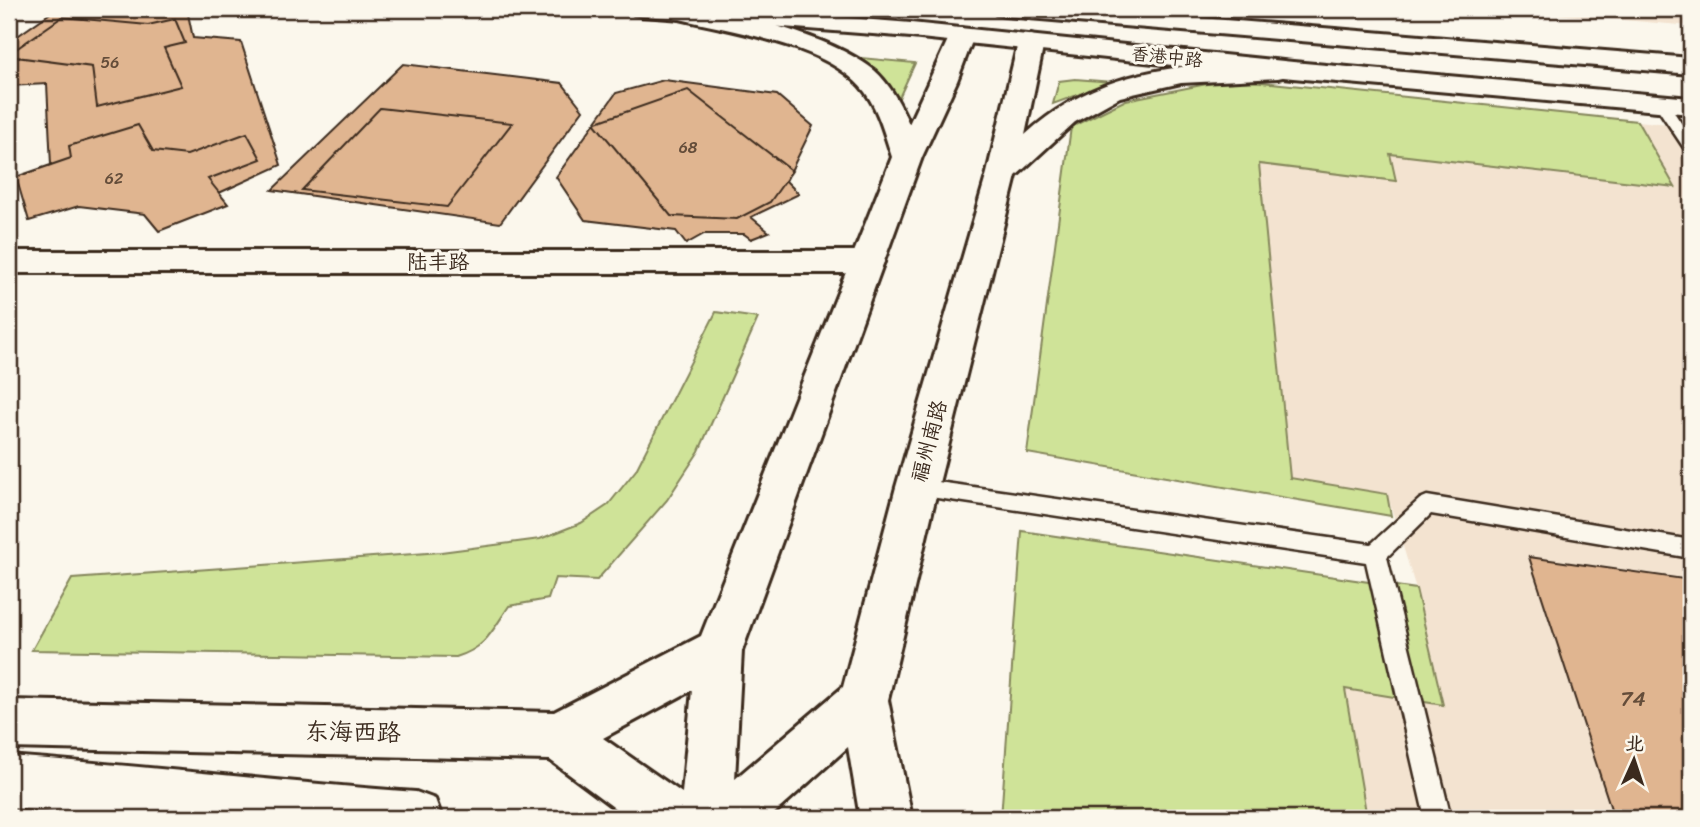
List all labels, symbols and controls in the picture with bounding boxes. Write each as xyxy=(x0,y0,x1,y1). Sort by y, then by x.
street label: 香港中路 xyxy=(1130,37,1204,77)
house number: 56 xyxy=(101,48,119,77)
house number: 68 xyxy=(679,133,698,162)
house number: 62 xyxy=(105,164,123,193)
street label: 陆丰路 xyxy=(407,243,470,281)
street label: 福州南路 xyxy=(900,396,958,486)
house number: 74 xyxy=(1620,680,1646,718)
street label: 东海西路 xyxy=(305,710,401,754)
north arrow xyxy=(1598,726,1668,796)
text: 北 xyxy=(1625,727,1645,760)

